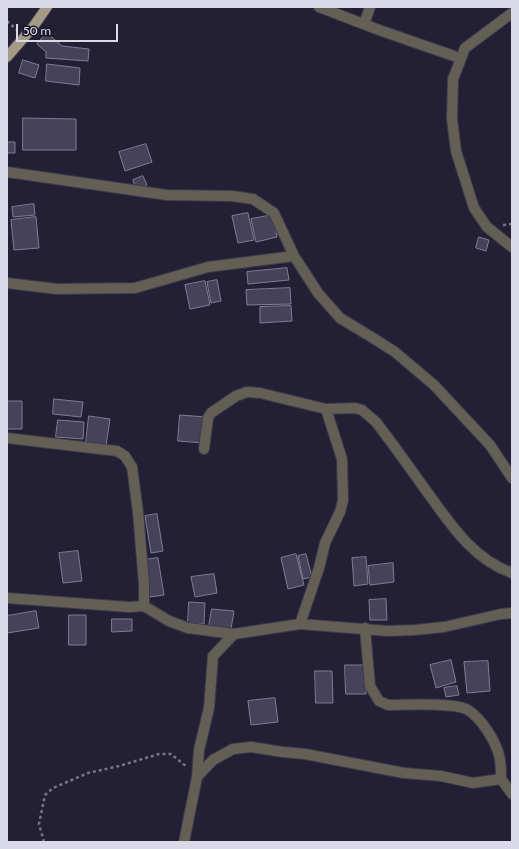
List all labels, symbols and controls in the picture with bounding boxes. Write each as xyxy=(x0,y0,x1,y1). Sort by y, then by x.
scale bar xyxy=(18,16,120,42)
text: 50 m xyxy=(23,23,51,38)

